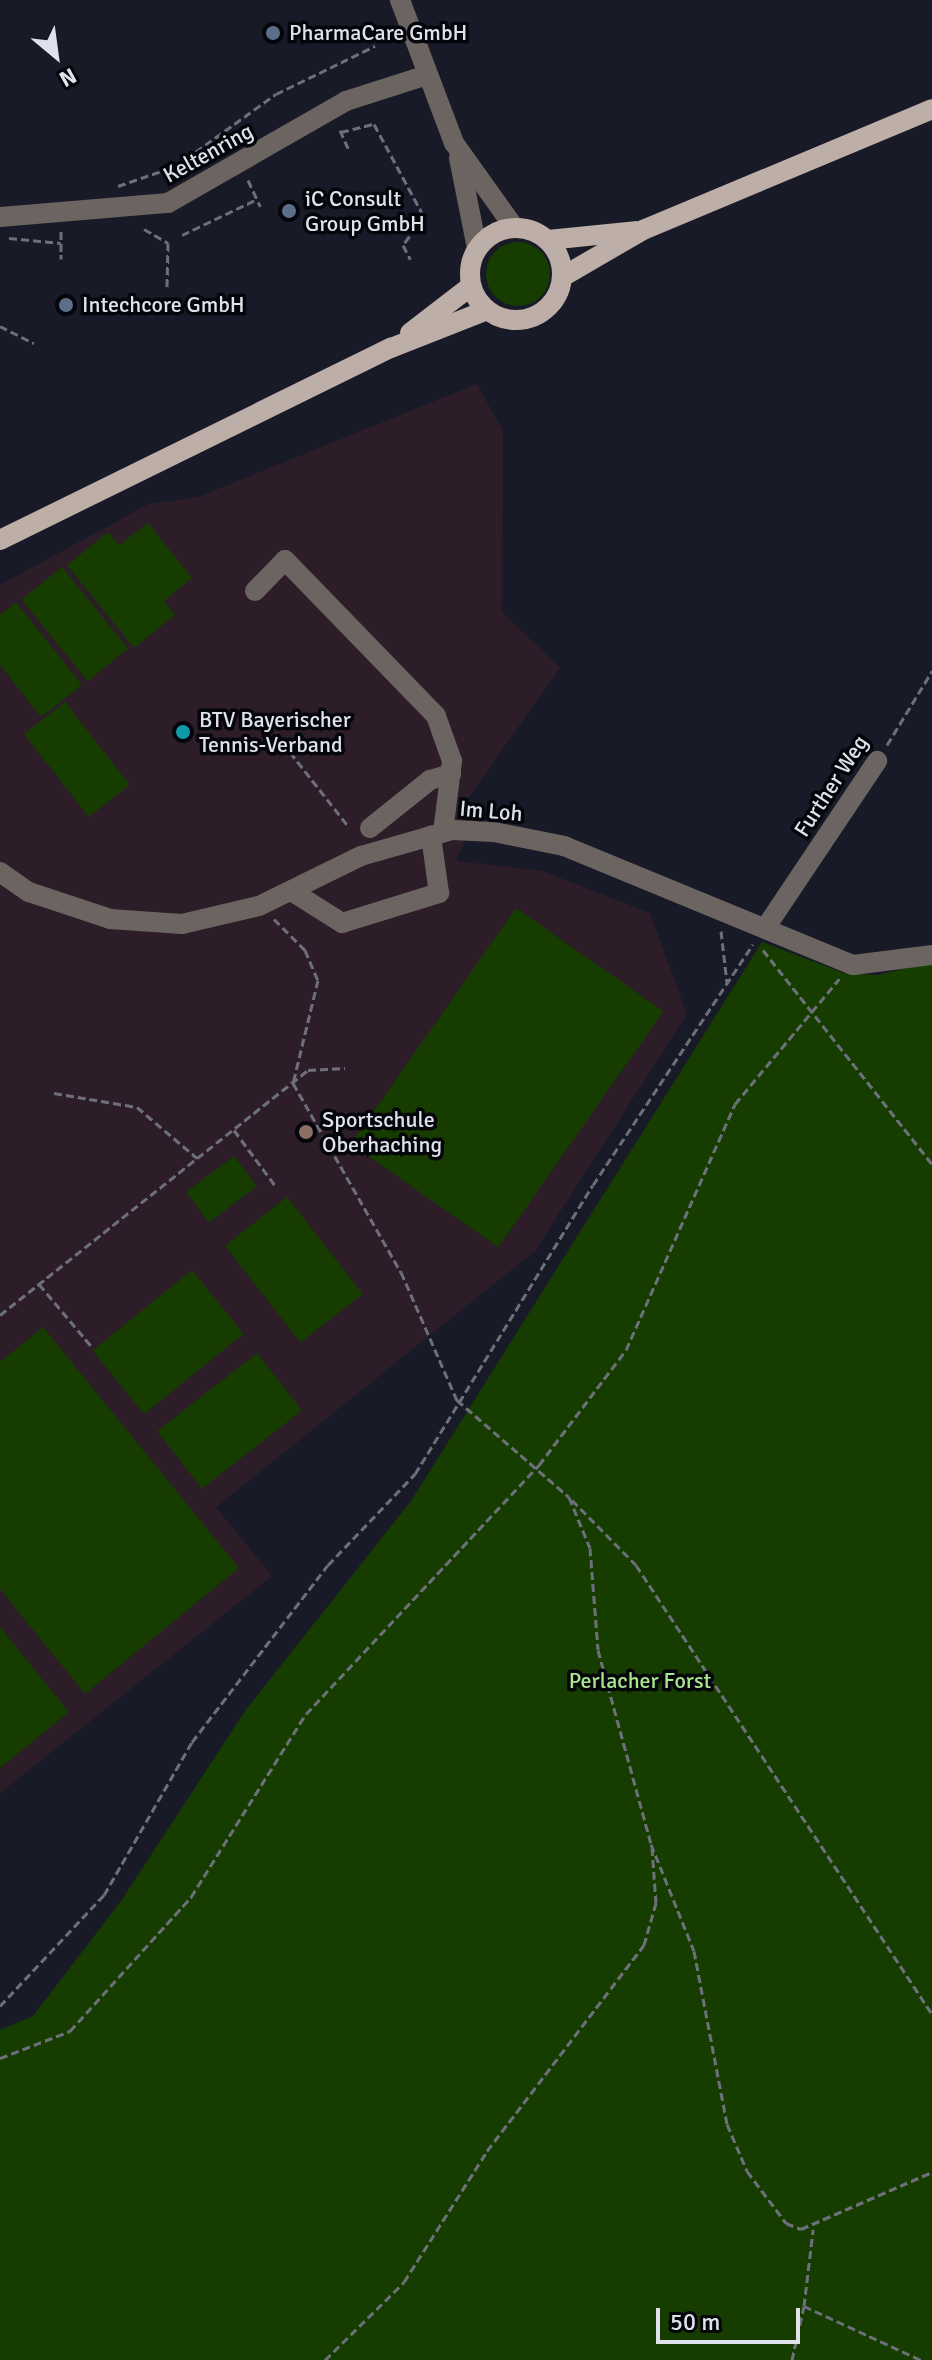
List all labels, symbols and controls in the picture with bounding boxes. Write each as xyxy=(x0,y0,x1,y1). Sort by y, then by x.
north arrow xyxy=(16,16,96,96)
place label: PharmaCare GmbH xyxy=(289,20,467,46)
marker: PharmaCare GmbH xyxy=(264,24,282,42)
text: N xyxy=(55,62,81,93)
street label: Keltenring xyxy=(159,118,257,188)
place label: iC Consult Group GmbH xyxy=(305,185,425,236)
marker: iC Consult Group GmbH xyxy=(280,202,298,220)
place label: Intechcore GmbH xyxy=(82,292,245,318)
marker: Intechcore GmbH xyxy=(57,296,75,314)
place label: BTV Bayerischer Tennis-Verband xyxy=(199,706,351,758)
marker: BTV Bayerischer Tennis-Verband xyxy=(174,723,192,741)
street label: Further Weg xyxy=(788,730,874,842)
street label: Im Loh xyxy=(458,795,524,827)
place label: Sportschule Oberhaching xyxy=(322,1106,442,1158)
marker: Sportschule Oberhaching xyxy=(297,1123,315,1141)
park label: Perlacher Forst xyxy=(569,1668,711,1694)
scale bar xyxy=(660,2292,804,2342)
text: 50 m xyxy=(670,2307,720,2337)

